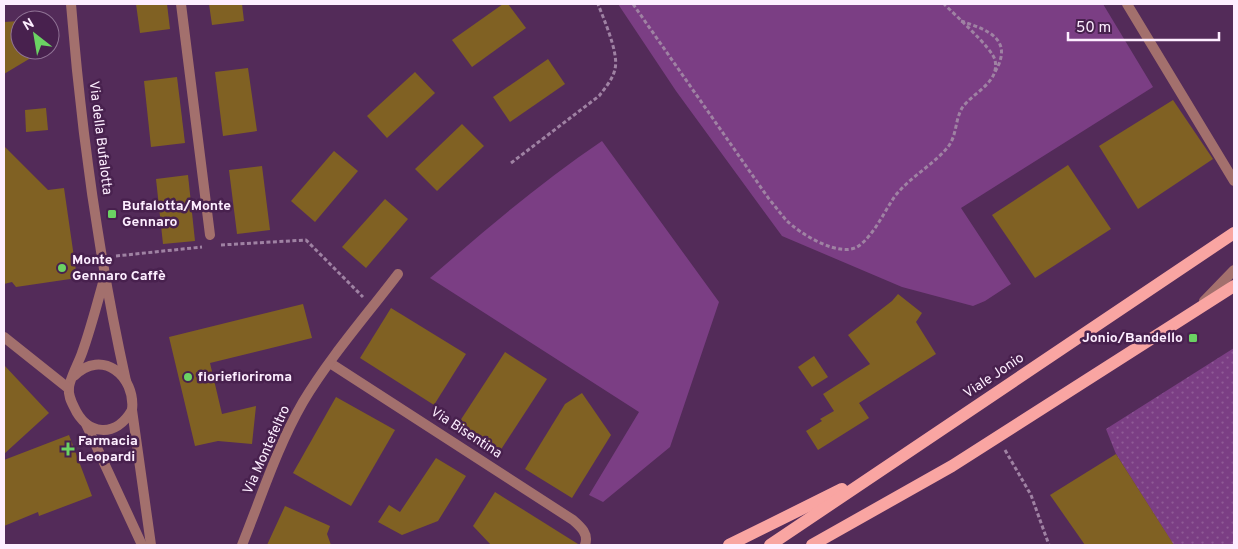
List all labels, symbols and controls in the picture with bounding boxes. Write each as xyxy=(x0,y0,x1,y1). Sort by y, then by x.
north arrow xyxy=(10,10,60,60)
scale bar xyxy=(1068,10,1219,42)
text: N xyxy=(20,15,38,35)
text: 50 m xyxy=(1076,19,1111,38)
street label: Via della Bufalotta xyxy=(85,80,115,196)
place label: Bufalotta/Monte Gennaro xyxy=(122,198,231,231)
marker: Bufalotta/Monte Gennaro xyxy=(106,208,118,220)
place label: Monte Gennaro Caffè xyxy=(72,252,166,285)
marker: Monte Gennaro Caffè xyxy=(56,262,68,274)
place label: Jonio/Bandello xyxy=(1082,330,1183,347)
marker: Jonio/Bandello xyxy=(1187,332,1199,344)
street label: Viale Jonio xyxy=(961,350,1028,402)
place label: fioriefioriroma xyxy=(198,369,292,386)
marker: fioriefioriroma xyxy=(182,371,194,383)
street label: Via Montefeltro xyxy=(240,403,294,497)
street label: Via Bisentina xyxy=(427,404,505,462)
place label: Farmacia Leopardi xyxy=(78,433,138,466)
marker: Farmacia Leopardi xyxy=(62,443,74,455)

